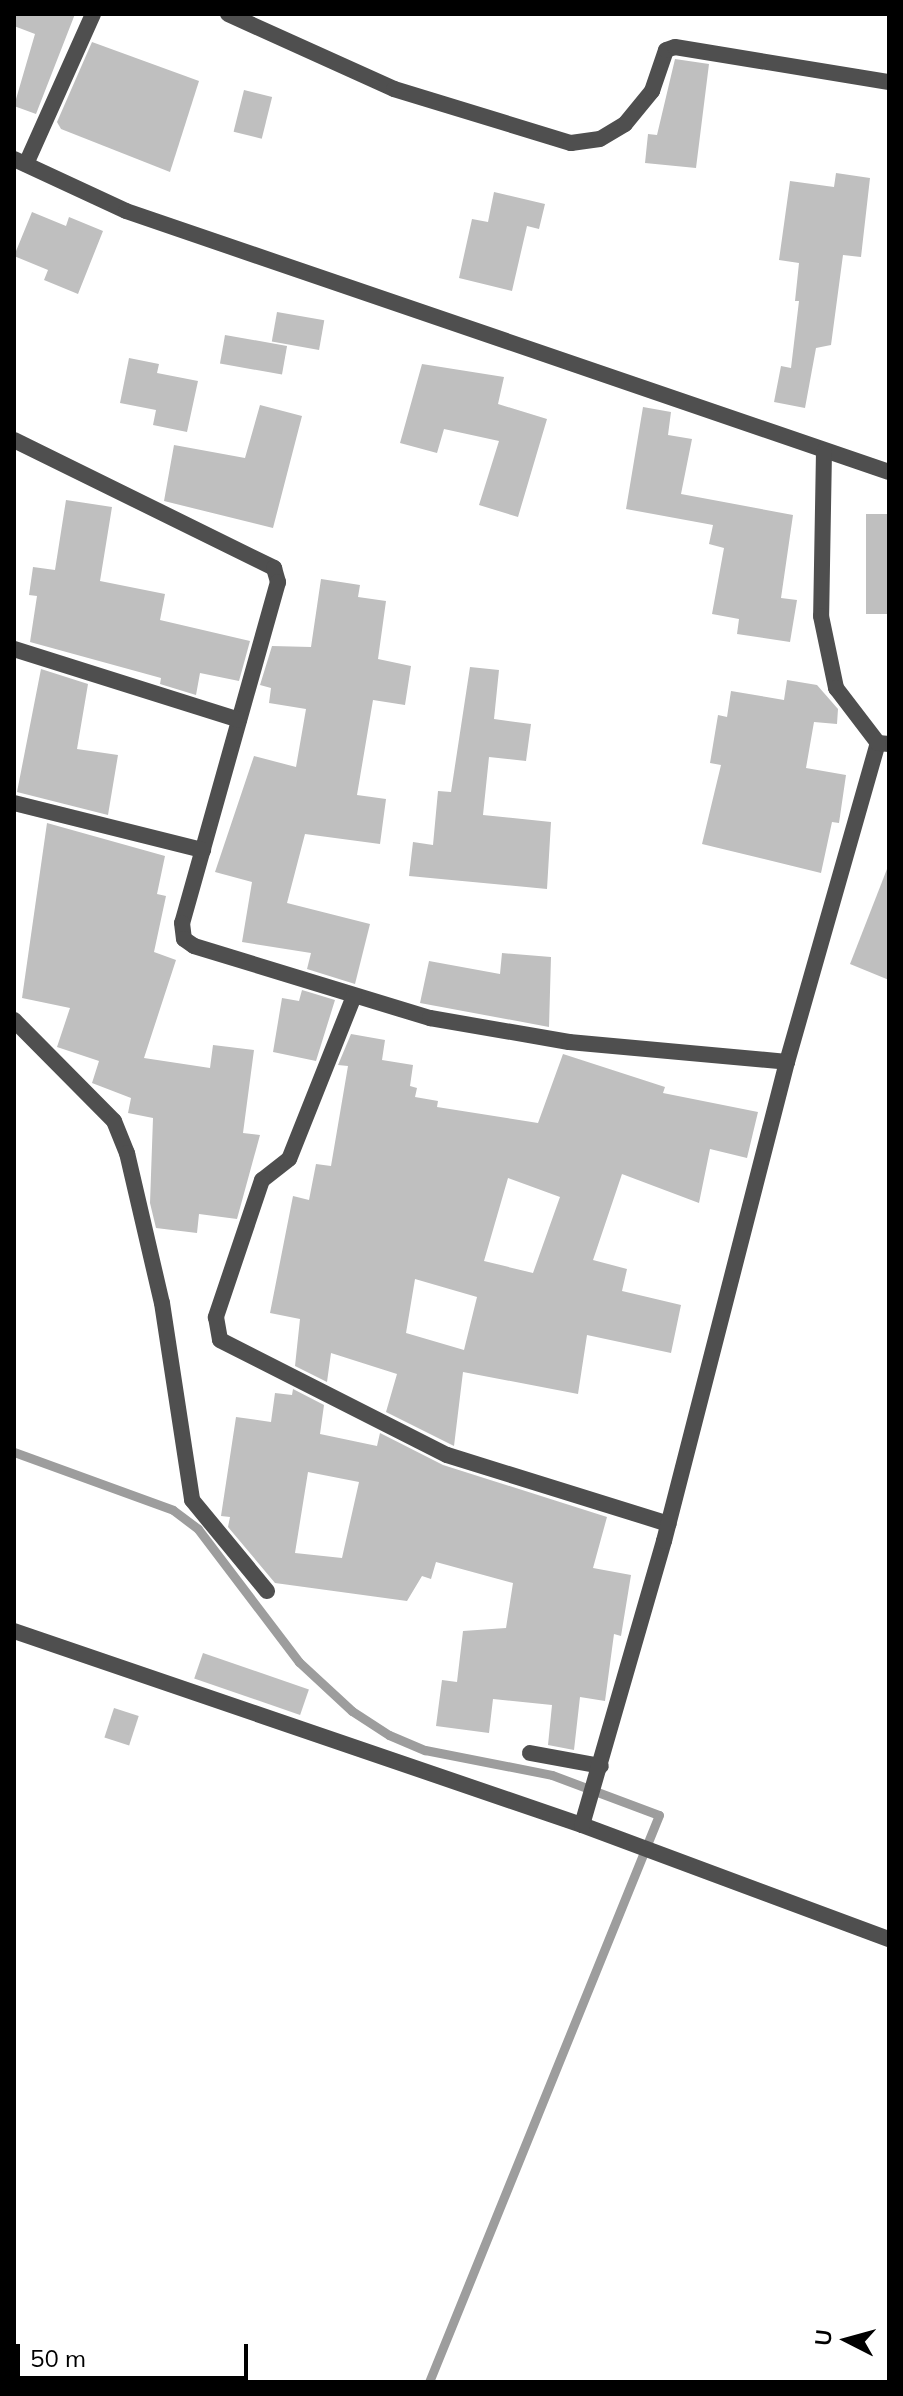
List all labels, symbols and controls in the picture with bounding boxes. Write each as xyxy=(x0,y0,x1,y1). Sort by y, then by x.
north arrow xyxy=(807,2300,887,2380)
scale bar xyxy=(20,2328,252,2378)
text: U xyxy=(808,2328,838,2347)
text: 50 m xyxy=(30,2343,86,2373)

